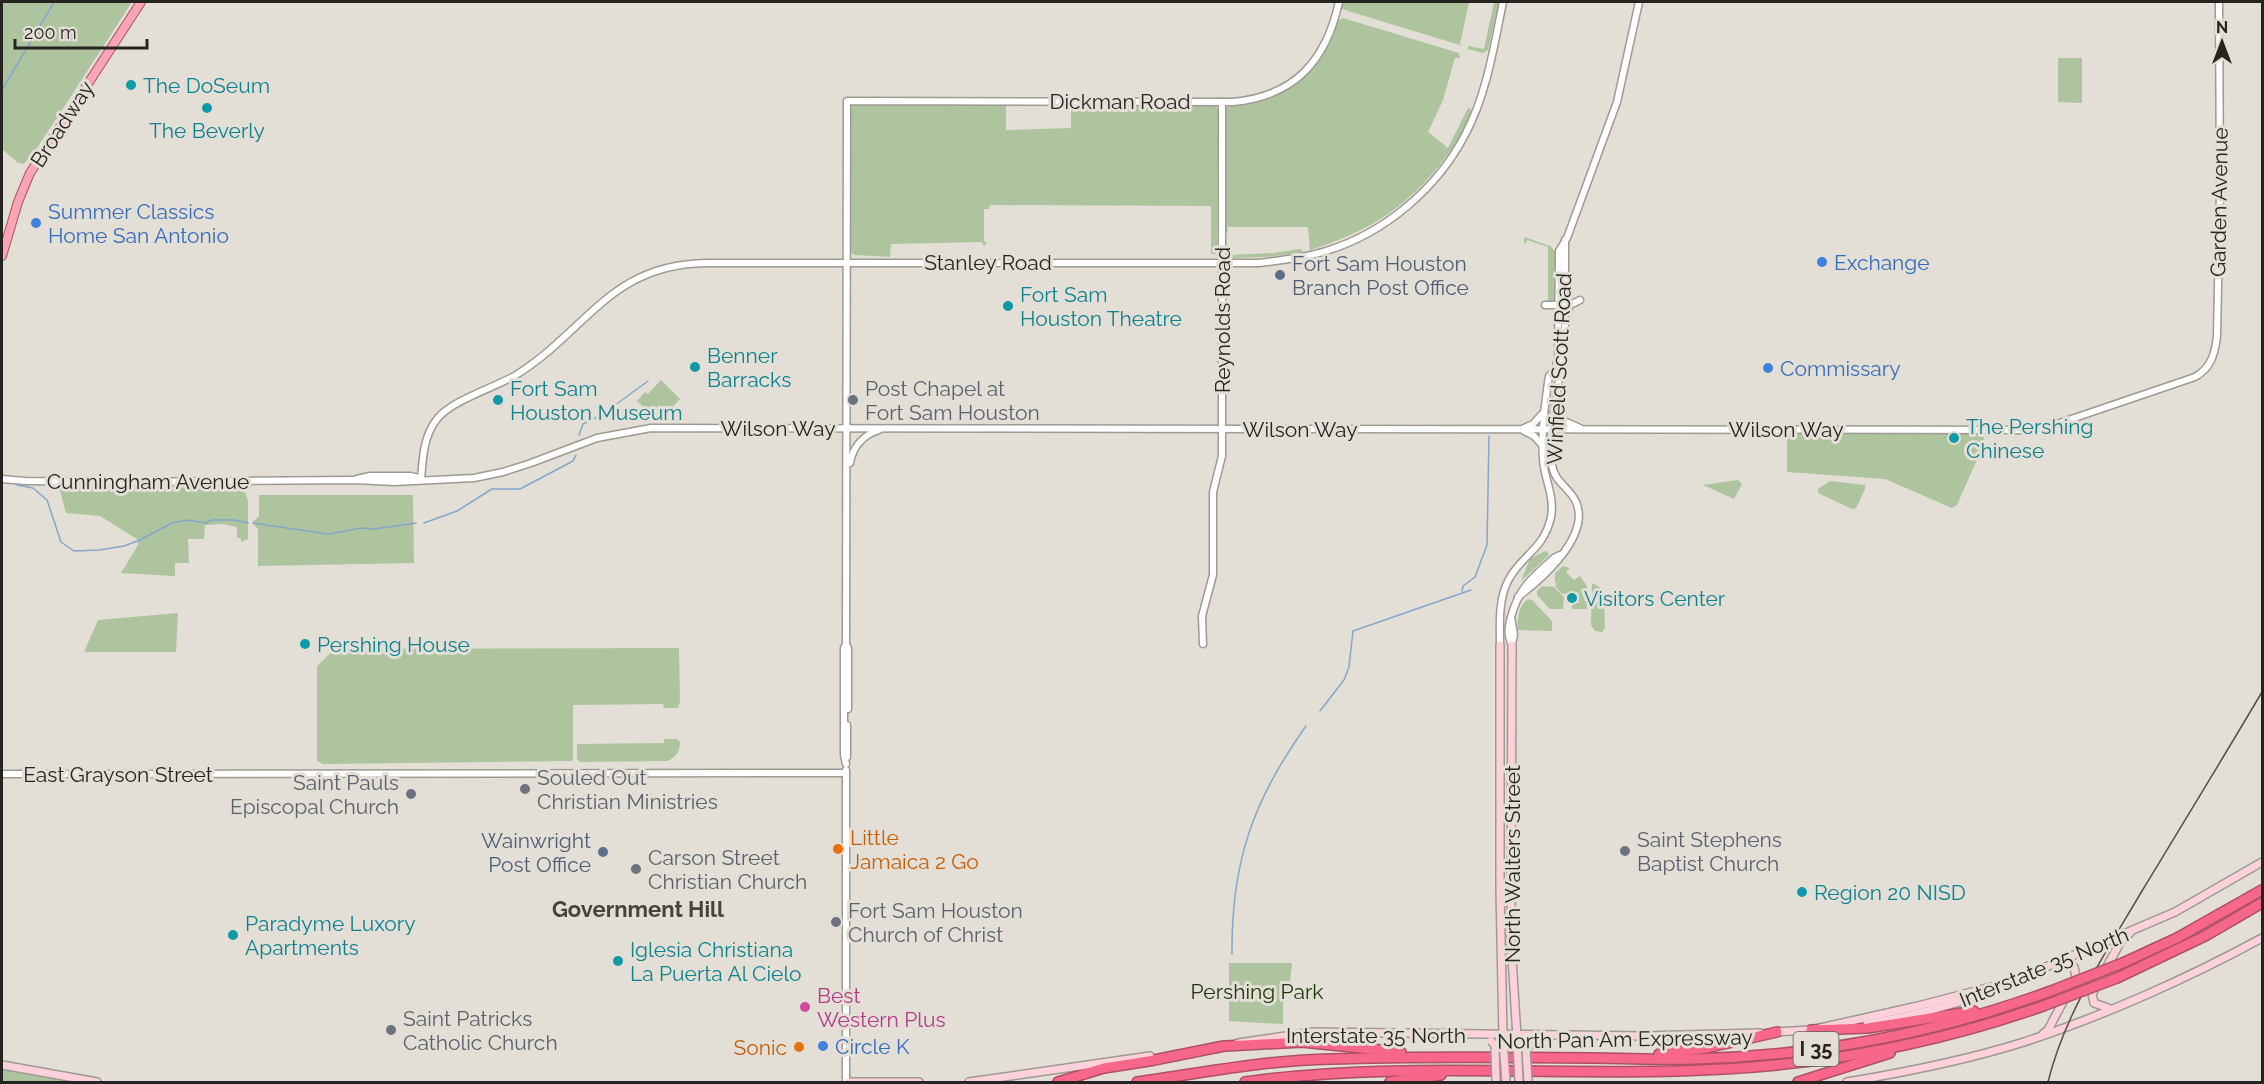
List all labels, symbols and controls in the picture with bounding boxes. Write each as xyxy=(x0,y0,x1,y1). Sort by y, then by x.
scale bar xyxy=(15,12,147,50)
north arrow xyxy=(2192,12,2252,72)
text: N xyxy=(2216,18,2228,37)
text: 200 m xyxy=(24,22,77,43)
place label: The DoSeum xyxy=(143,73,270,98)
street label: Broadway xyxy=(25,76,99,172)
marker: The DoSeum xyxy=(124,78,138,92)
street label: Dickman Road xyxy=(1050,89,1190,114)
marker: The Beverly xyxy=(200,101,214,115)
place label: The Beverly xyxy=(149,118,265,143)
street label: Garden Avenue xyxy=(2205,127,2233,277)
place label: Summer Classics Home San Antonio xyxy=(48,199,229,248)
marker: Summer Classics Home San Antonio xyxy=(29,216,43,230)
street label: Reynolds Road xyxy=(1210,247,1235,393)
street label: Stanley Road xyxy=(924,250,1052,275)
place label: Exchange xyxy=(1834,250,1930,275)
place label: Fort Sam Houston Branch Post Office xyxy=(1292,251,1469,300)
marker: Exchange xyxy=(1815,255,1829,269)
marker: Fort Sam Houston Branch Post Office xyxy=(1273,268,1287,282)
street label: Winfield Scott Road xyxy=(1541,272,1577,466)
place label: Fort Sam Houston Theatre xyxy=(1020,282,1182,331)
marker: Fort Sam Houston Theatre xyxy=(1001,299,1015,313)
place label: Benner Barracks xyxy=(707,343,791,392)
place label: Commissary xyxy=(1780,356,1901,381)
marker: Benner Barracks xyxy=(688,360,702,374)
marker: Commissary xyxy=(1761,361,1775,375)
place label: Fort Sam Houston Museum xyxy=(510,376,683,425)
place label: Post Chapel at Fort Sam Houston xyxy=(865,376,1040,425)
marker: Fort Sam Houston Museum xyxy=(491,393,505,407)
marker: Post Chapel at Fort Sam Houston xyxy=(846,393,860,407)
place label: The Pershing Chinese xyxy=(1966,414,2093,463)
street label: Wilson Way xyxy=(720,416,836,441)
street label: Wilson Way xyxy=(1242,417,1358,442)
street label: Wilson Way xyxy=(1728,417,1844,442)
marker: The Pershing Chinese xyxy=(1947,431,1961,445)
street label: Cunningham Avenue xyxy=(47,469,249,494)
place label: Visitors Center xyxy=(1584,586,1726,611)
marker: Visitors Center xyxy=(1565,591,1579,605)
place label: Pershing House xyxy=(317,632,470,657)
marker: Pershing House xyxy=(298,637,312,651)
street label: East Grayson Street xyxy=(23,762,213,787)
place label: Souled Out Christian Ministries xyxy=(537,765,718,814)
street label: North Walters Street xyxy=(1500,765,1525,963)
place label: Saint Pauls Episcopal Church xyxy=(230,770,399,819)
marker: Souled Out Christian Ministries xyxy=(518,782,532,796)
marker: Saint Pauls Episcopal Church xyxy=(404,787,418,801)
place label: Little Jamaica 2 Go xyxy=(850,825,979,874)
place label: Saint Stephens Baptist Church xyxy=(1637,827,1782,876)
place label: Wainwright Post Office xyxy=(481,828,591,877)
marker: Little Jamaica 2 Go xyxy=(831,842,845,856)
marker: Saint Stephens Baptist Church xyxy=(1618,844,1632,858)
marker: Wainwright Post Office xyxy=(596,845,610,859)
place label: Carson Street Christian Church xyxy=(648,845,807,894)
marker: Carson Street Christian Church xyxy=(629,862,643,876)
place label: Region 20 NISD xyxy=(1814,880,1966,905)
marker: Region 20 NISD xyxy=(1795,885,1809,899)
district label: Government Hill xyxy=(552,896,725,922)
place label: Fort Sam Houston Church of Christ xyxy=(848,898,1023,947)
place label: Paradyme Luxory Apartments xyxy=(245,911,416,960)
marker: Fort Sam Houston Church of Christ xyxy=(829,915,843,929)
street label: Interstate 35 North xyxy=(1956,922,2132,1012)
marker: Paradyme Luxory Apartments xyxy=(226,928,240,942)
place label: Iglesia Christiana La Puerta Al Cielo xyxy=(630,937,802,986)
marker: Iglesia Christiana La Puerta Al Cielo xyxy=(611,954,625,968)
park label: Pershing Park xyxy=(1191,979,1323,1004)
place label: Best Western Plus xyxy=(817,983,946,1032)
marker: Best Western Plus xyxy=(798,1000,812,1014)
place label: Saint Patricks Catholic Church xyxy=(403,1006,558,1055)
marker: Saint Patricks Catholic Church xyxy=(384,1023,398,1037)
street label: Interstate 35 North xyxy=(1286,1023,1466,1048)
street label: North Pan Am Expressway xyxy=(1497,1024,1753,1054)
road number: I 35 xyxy=(1794,1032,1838,1066)
place label: Circle K xyxy=(835,1034,910,1059)
place label: Sonic xyxy=(733,1035,787,1060)
marker: Circle K xyxy=(816,1039,830,1053)
marker: Sonic xyxy=(792,1040,806,1054)

